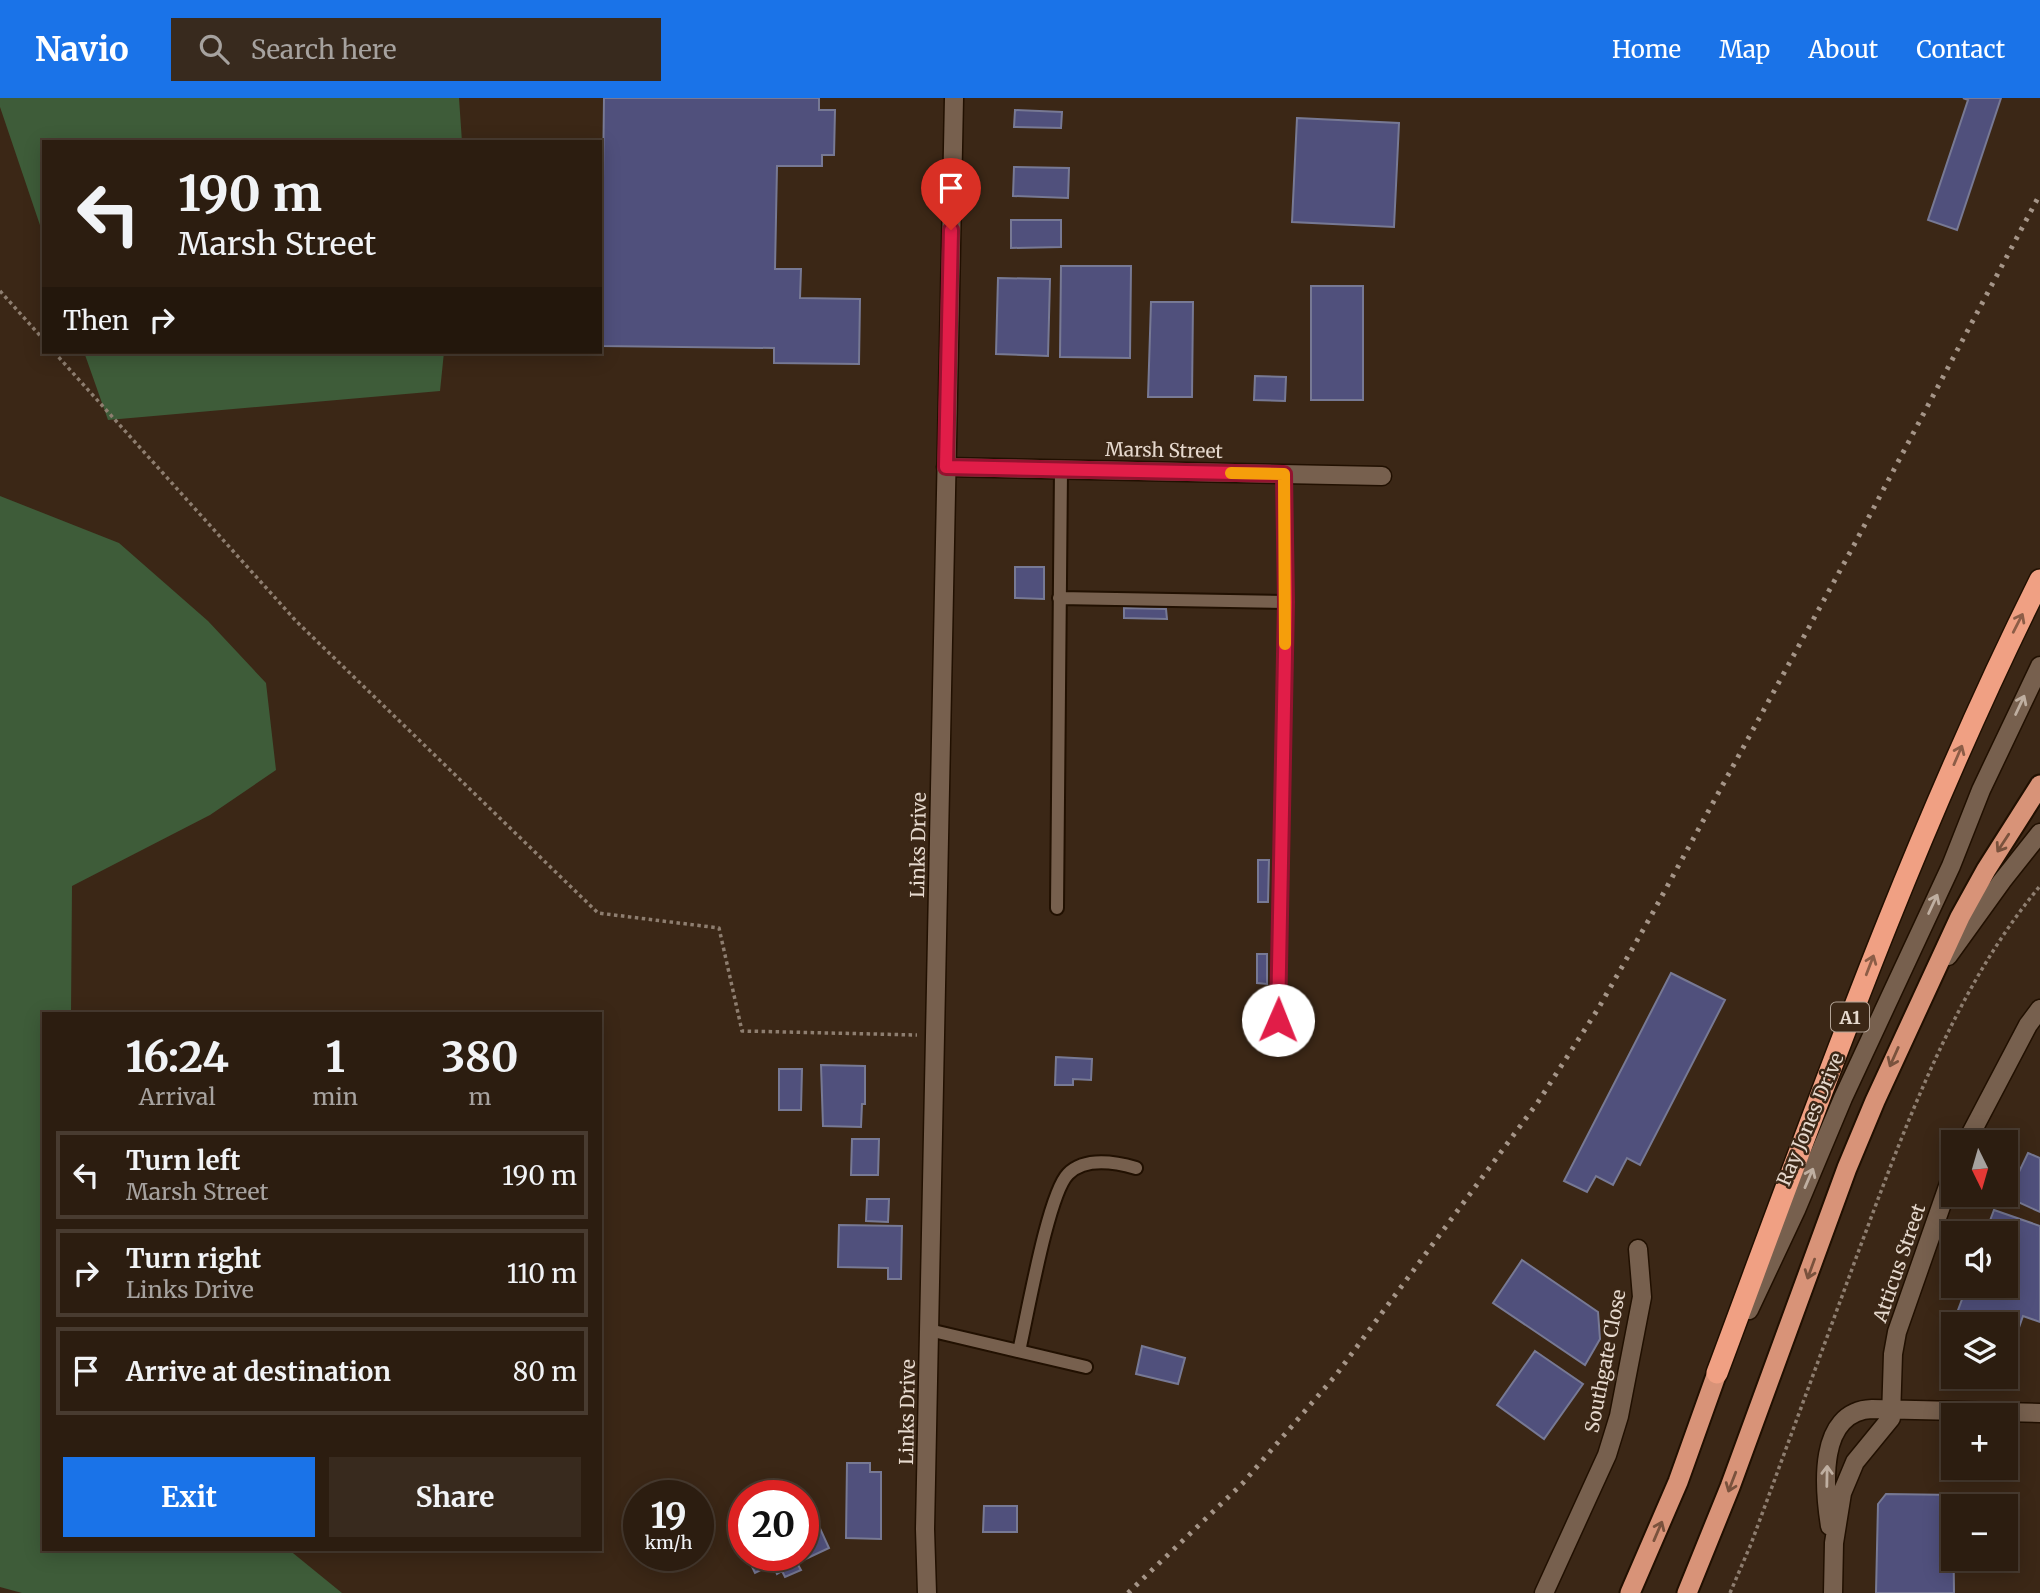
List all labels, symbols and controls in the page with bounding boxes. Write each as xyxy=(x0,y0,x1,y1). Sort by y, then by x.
search box xyxy=(171,18,661,81)
text: Navio xyxy=(35,29,129,70)
icon: search xyxy=(195,30,233,68)
text: Search here xyxy=(251,33,396,66)
text: Home xyxy=(1612,34,1681,65)
text: Map xyxy=(1719,34,1770,65)
text: About xyxy=(1808,34,1878,65)
text: Contact xyxy=(1916,34,2005,65)
pin xyxy=(921,158,981,230)
text: 190 m xyxy=(178,163,322,224)
icon: left xyxy=(63,168,154,259)
icon: arrive xyxy=(932,169,970,207)
text: Marsh Street xyxy=(178,224,376,264)
icon: right xyxy=(143,301,181,339)
text: Then xyxy=(63,304,129,337)
street label: Marsh Street xyxy=(1105,437,1224,463)
one-way arrow xyxy=(2012,613,2026,634)
one-way arrow xyxy=(2014,695,2027,717)
one-way arrow xyxy=(1952,745,1965,766)
street label: Links Drive xyxy=(905,792,931,898)
one-way arrow xyxy=(1996,833,2011,852)
one-way arrow xyxy=(1927,894,1940,915)
one-way arrow xyxy=(1865,954,1877,976)
position arrow xyxy=(1241,983,1315,1057)
road number: A1 xyxy=(1831,1002,1869,1032)
text: 16:24 xyxy=(125,1031,229,1083)
text: 1 xyxy=(325,1031,345,1083)
text: 380 xyxy=(441,1031,519,1083)
one-way arrow xyxy=(1887,1046,1900,1067)
street label: Ray Jones Drive xyxy=(1771,1049,1849,1189)
text: Arrival xyxy=(139,1082,216,1111)
text: min xyxy=(312,1082,358,1111)
text: m xyxy=(469,1082,491,1111)
north arrow xyxy=(1941,1130,2018,1208)
map controls xyxy=(1941,1130,2018,1571)
text: Turn left xyxy=(126,1144,240,1177)
icon: left xyxy=(67,1156,105,1194)
text: 190 m xyxy=(502,1159,577,1192)
one-way arrow xyxy=(1804,1168,1817,1190)
text: Marsh Street xyxy=(126,1177,269,1206)
street label: Atticus Street xyxy=(1867,1200,1931,1326)
button: sound xyxy=(1941,1221,2018,1298)
text: Turn right xyxy=(126,1242,261,1275)
icon: right xyxy=(67,1254,105,1292)
text: 110 m xyxy=(507,1257,577,1290)
one-way arrow xyxy=(1804,1257,1816,1279)
text: Links Drive xyxy=(126,1275,254,1304)
street label: Southgate Close xyxy=(1579,1287,1631,1435)
button: layers xyxy=(1941,1312,2018,1389)
icon: arrive xyxy=(67,1352,105,1390)
text: Arrive at destination xyxy=(126,1355,391,1388)
text: 80 m xyxy=(513,1355,577,1388)
street label: Links Drive xyxy=(894,1359,920,1465)
button: + xyxy=(1941,1403,2018,1480)
button: Exit xyxy=(63,1457,315,1537)
button: Share xyxy=(329,1457,581,1537)
one-way arrow xyxy=(1820,1465,1834,1488)
one-way arrow xyxy=(1725,1471,1737,1493)
speed limit sign: 20 xyxy=(728,1480,819,1571)
text: 19 xyxy=(650,1494,687,1538)
button: − xyxy=(1941,1494,2018,1571)
one-way arrow xyxy=(1652,1520,1665,1542)
text: km/h xyxy=(645,1531,692,1554)

